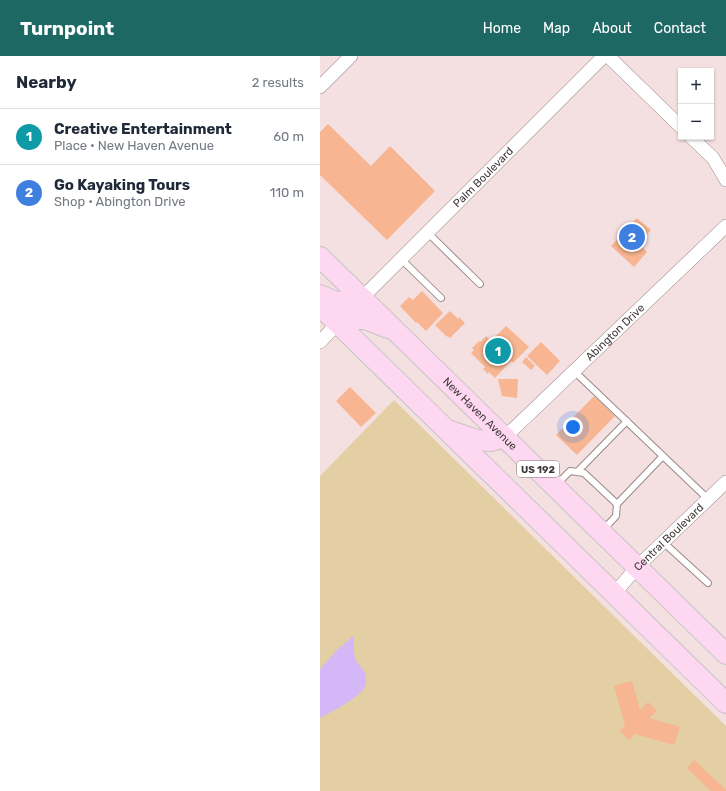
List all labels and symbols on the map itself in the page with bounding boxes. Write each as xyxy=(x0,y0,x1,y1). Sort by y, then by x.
street label: Palm Boulevard xyxy=(450,145,516,210)
pin: 2 xyxy=(619,222,645,252)
street label: Abington Drive xyxy=(583,301,647,363)
pin: 1 xyxy=(485,336,511,366)
street label: New Haven Avenue xyxy=(440,375,520,453)
your location xyxy=(563,417,583,437)
road number: US 192 xyxy=(517,461,559,477)
street label: Central Boulevard xyxy=(631,501,706,574)

